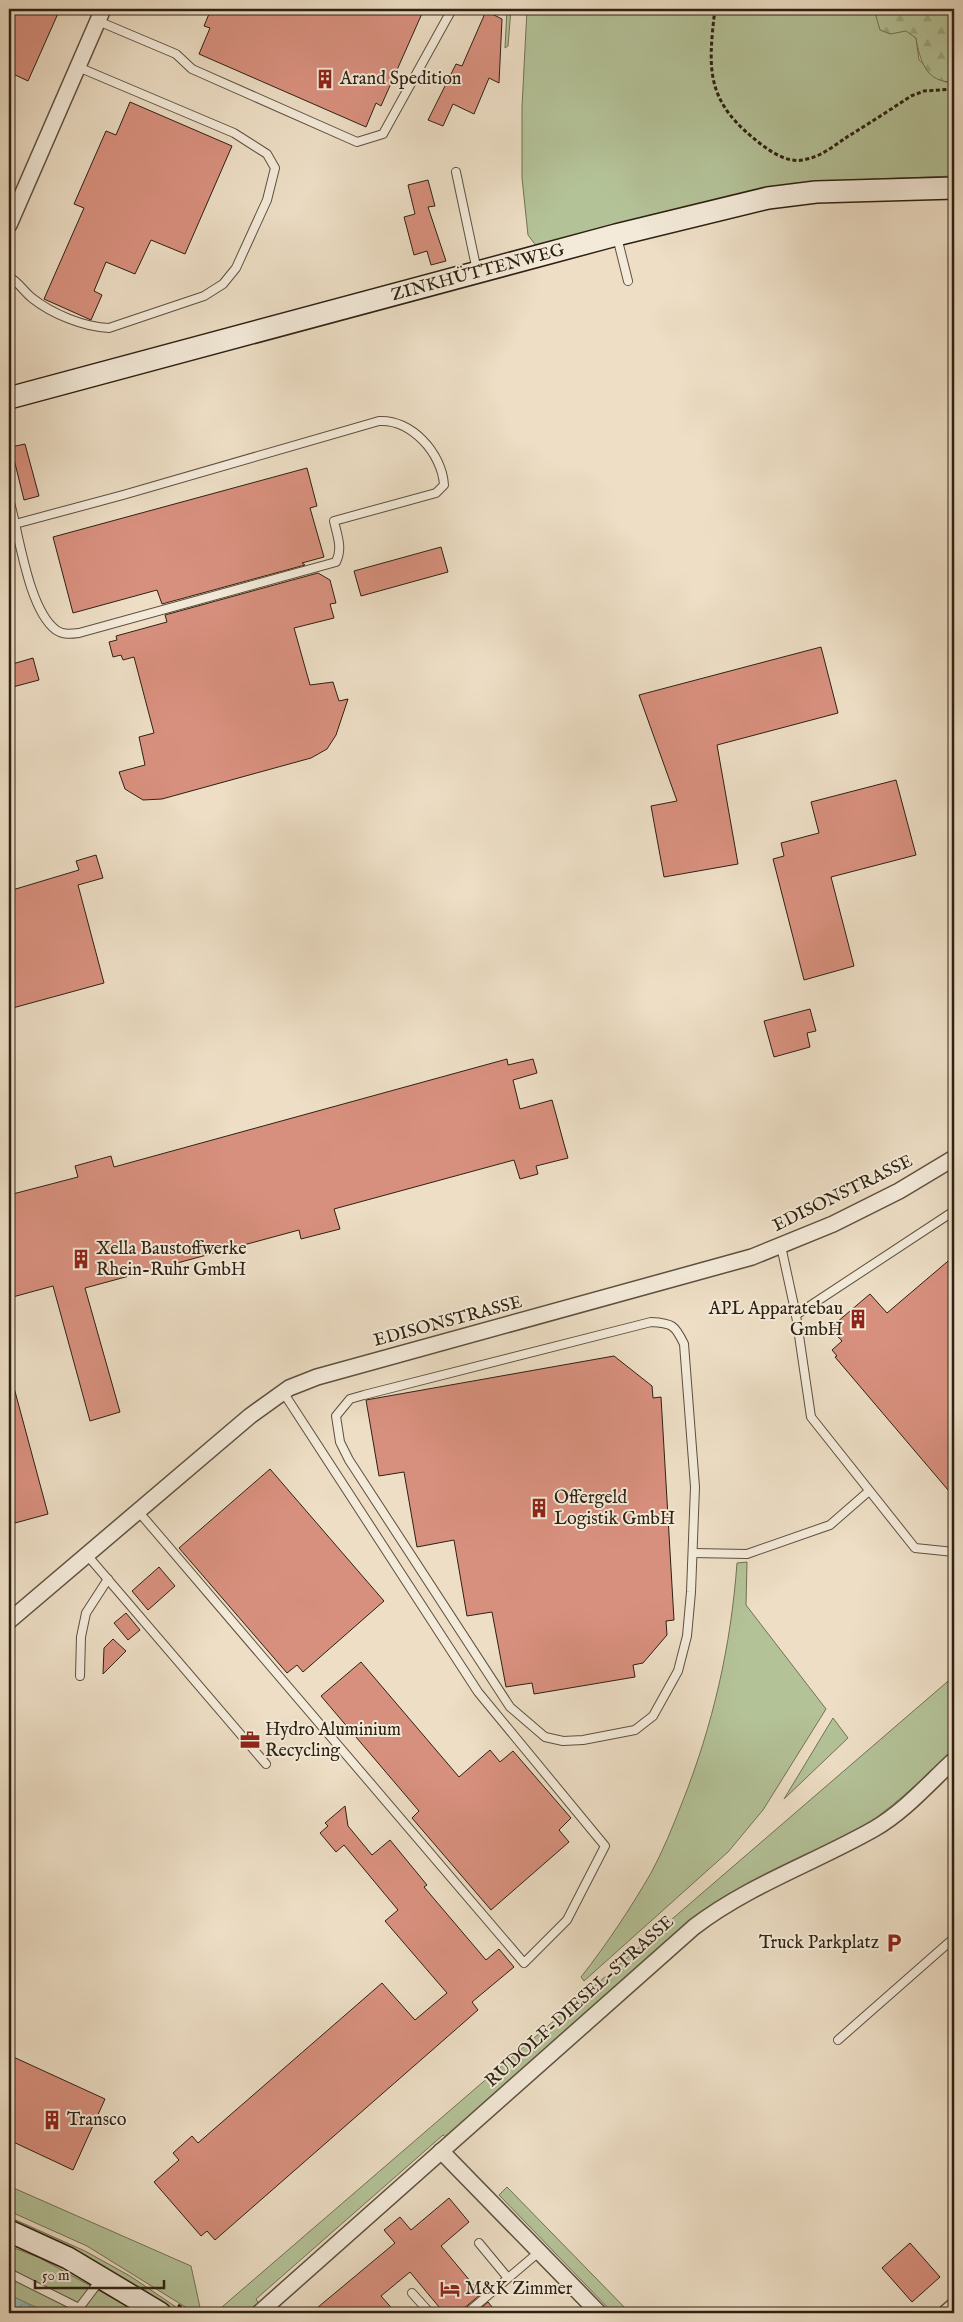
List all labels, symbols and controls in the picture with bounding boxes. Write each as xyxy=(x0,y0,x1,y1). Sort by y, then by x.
building icon: Arand Spedition xyxy=(314,68,336,90)
place label: Arand Spedition xyxy=(339,68,462,91)
street label: ZINKHÜTTENWEG xyxy=(389,238,568,307)
street label: EDISONSTRASSE xyxy=(769,1150,917,1238)
place label: Xella Baustoffwerke Rhein-Ruhr GmbH xyxy=(96,1238,246,1282)
building icon: Xella Baustoffwerke Rhein-Ruhr GmbH xyxy=(70,1248,92,1270)
street label: EDISONSTRASSE xyxy=(371,1291,525,1353)
place label: APL Apparatebau GmbH xyxy=(708,1298,843,1342)
building icon: APL Apparatebau GmbH xyxy=(847,1308,869,1330)
place label: Offergeld Logistik GmbH xyxy=(554,1487,675,1531)
building icon: Offergeld Logistik GmbH xyxy=(528,1497,550,1519)
place label: Hydro Aluminium Recycling xyxy=(265,1719,401,1763)
office icon: Hydro Aluminium Recycling xyxy=(239,1729,261,1751)
street label: RUDOLF-DIESEL-STRASSE xyxy=(481,1911,679,2093)
place label: Truck Parkplatz xyxy=(759,1932,879,1955)
parking icon: Truck Parkplatz xyxy=(883,1932,905,1954)
building icon: Transco xyxy=(41,2109,63,2131)
place label: Transco xyxy=(67,2109,127,2132)
scale bar xyxy=(35,2257,164,2289)
text: 50 m xyxy=(42,2266,70,2285)
hotel icon: M&K Zimmer xyxy=(439,2278,461,2300)
place label: M&K Zimmer xyxy=(465,2278,573,2301)

